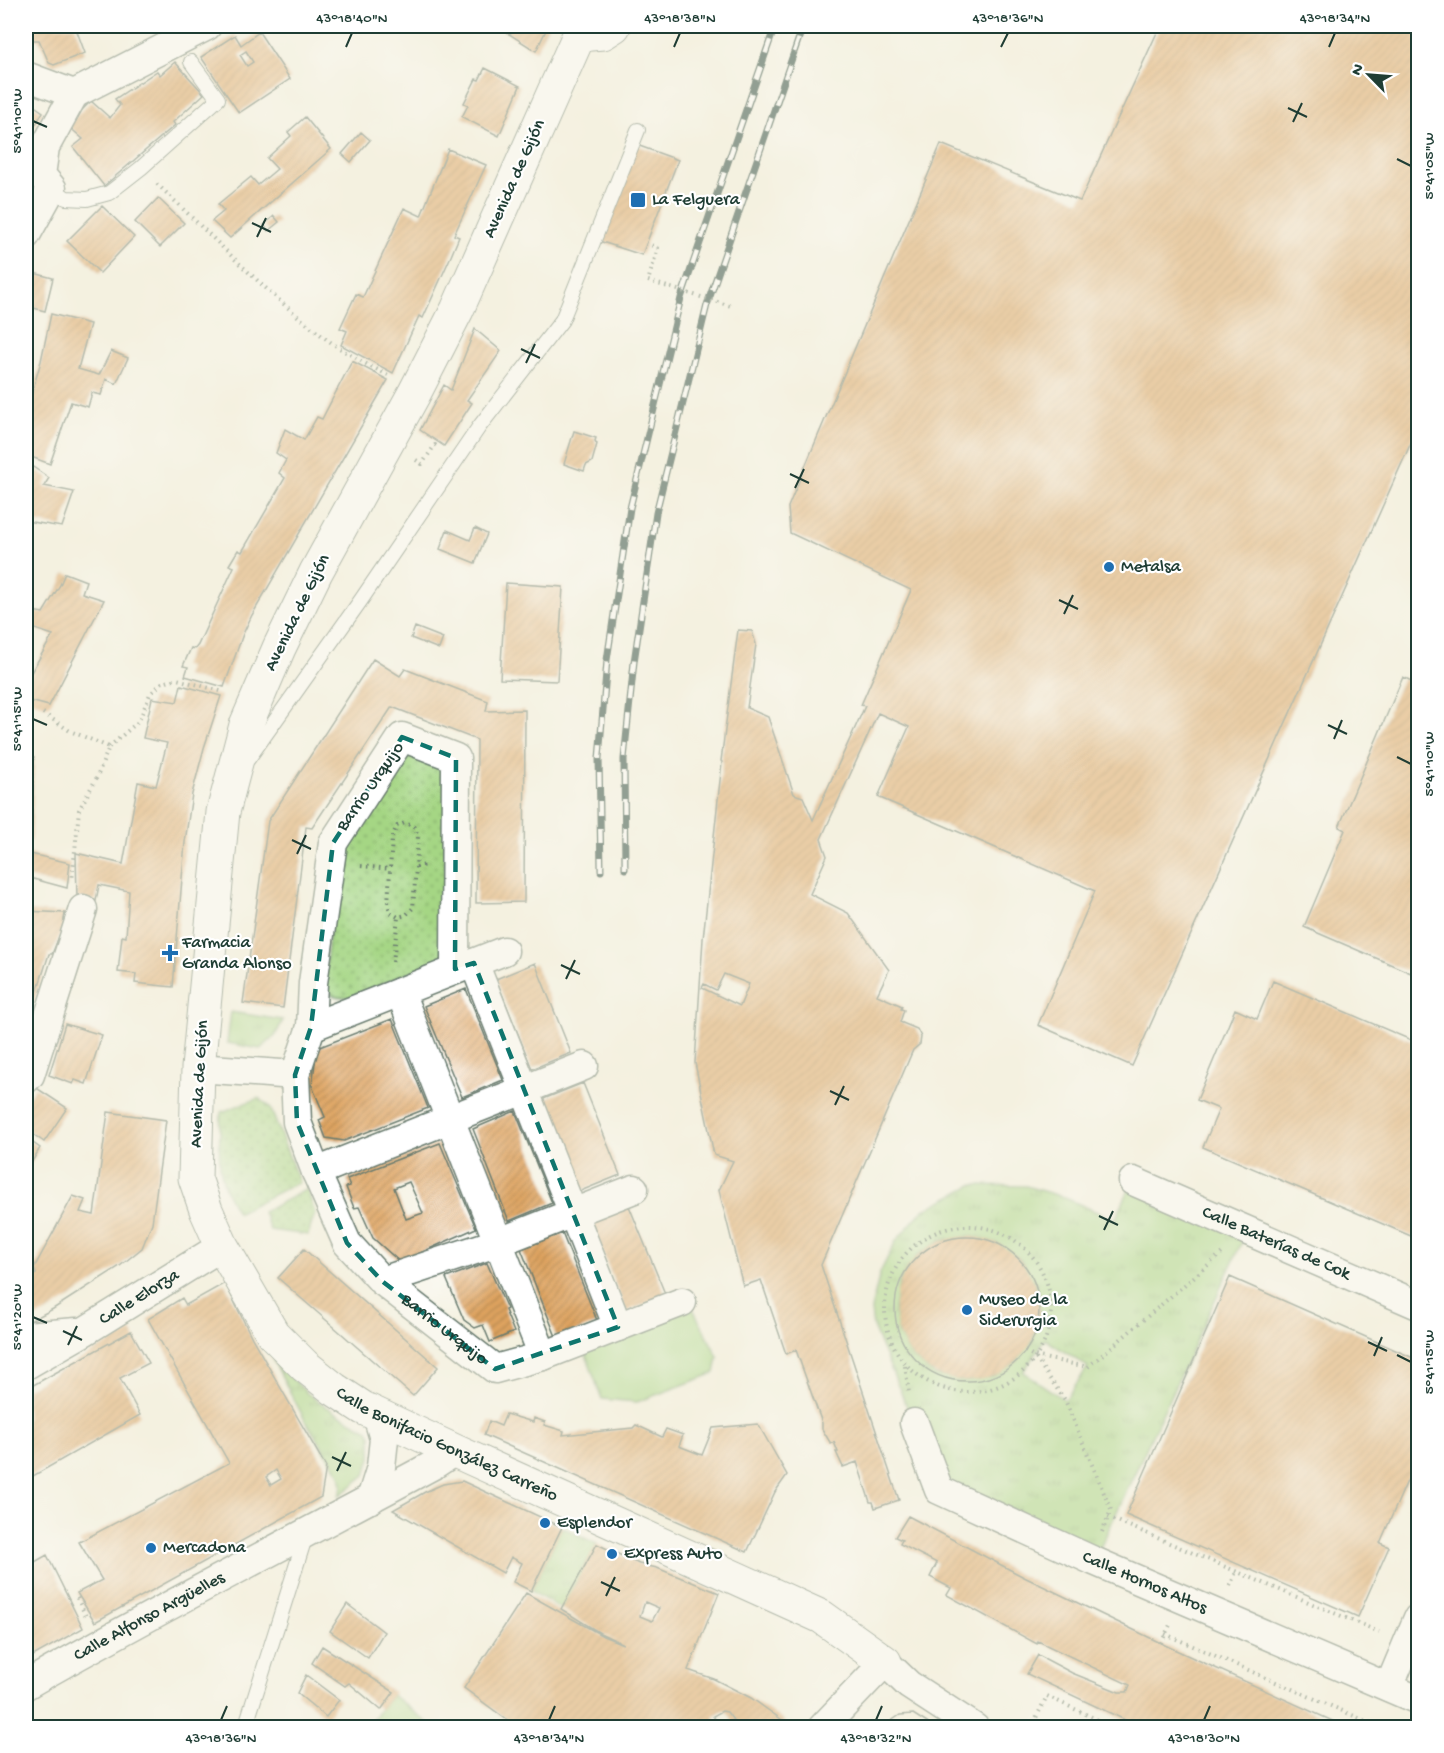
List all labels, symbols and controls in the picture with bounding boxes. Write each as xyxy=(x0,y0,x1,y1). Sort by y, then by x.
text: 43°18'40"N xyxy=(316,10,388,28)
text: 43°18'38"N xyxy=(644,10,716,28)
text: 43°18'36"N xyxy=(972,10,1044,28)
text: 43°18'34"N xyxy=(1300,10,1371,28)
north arrow xyxy=(1339,45,1399,105)
text: N xyxy=(1348,61,1370,79)
text: 5°41'10"W xyxy=(9,88,27,154)
street label: Avenida de Gijón xyxy=(479,116,551,242)
text: 5°41'05"W xyxy=(1421,132,1439,200)
place label: La Felguera xyxy=(652,190,741,211)
marker: La Felguera xyxy=(629,191,647,209)
street label: Avenida de Gijón xyxy=(261,551,336,675)
place label: Metalsa xyxy=(1121,557,1182,578)
marker: Metalsa xyxy=(1102,560,1116,574)
text: 5°41'15"W xyxy=(9,686,27,751)
text: 5°41'10"W xyxy=(1421,731,1439,797)
street label: Barrio Urquijo xyxy=(332,738,409,836)
place label: Farmacia Granda Alonso xyxy=(181,933,292,975)
marker: Farmacia Granda Alonso xyxy=(163,946,177,960)
street label: Avenida de Gijón xyxy=(186,1019,214,1148)
street label: Calle Baterías de Cok xyxy=(1199,1202,1355,1285)
street label: Calle Elorza xyxy=(95,1264,184,1330)
text: 5°41'20"W xyxy=(9,1284,27,1350)
street label: Barrio Urquijo xyxy=(396,1289,492,1370)
place label: Museo de la Siderurgia xyxy=(979,1290,1069,1332)
marker: Museo de la Siderurgia xyxy=(960,1303,974,1317)
text: 5°41'15"W xyxy=(1421,1329,1439,1394)
street label: Calle Bonifacio González Carreño xyxy=(332,1382,561,1507)
place label: Esplendor xyxy=(557,1513,633,1534)
marker: Esplendor xyxy=(538,1516,552,1530)
place label: Mercadona xyxy=(163,1538,247,1559)
marker: Mercadona xyxy=(144,1541,158,1555)
place label: Express Auto xyxy=(624,1544,722,1565)
street label: Calle Hornos Altos xyxy=(1079,1546,1212,1619)
marker: Express Auto xyxy=(605,1547,619,1561)
street label: Calle Alfonso Argüelles xyxy=(70,1567,230,1666)
text: 43°18'36"N xyxy=(185,1730,257,1748)
text: 43°18'34"N xyxy=(514,1730,585,1748)
text: 43°18'32"N xyxy=(841,1730,912,1748)
text: 43°18'30"N xyxy=(1168,1730,1240,1748)

